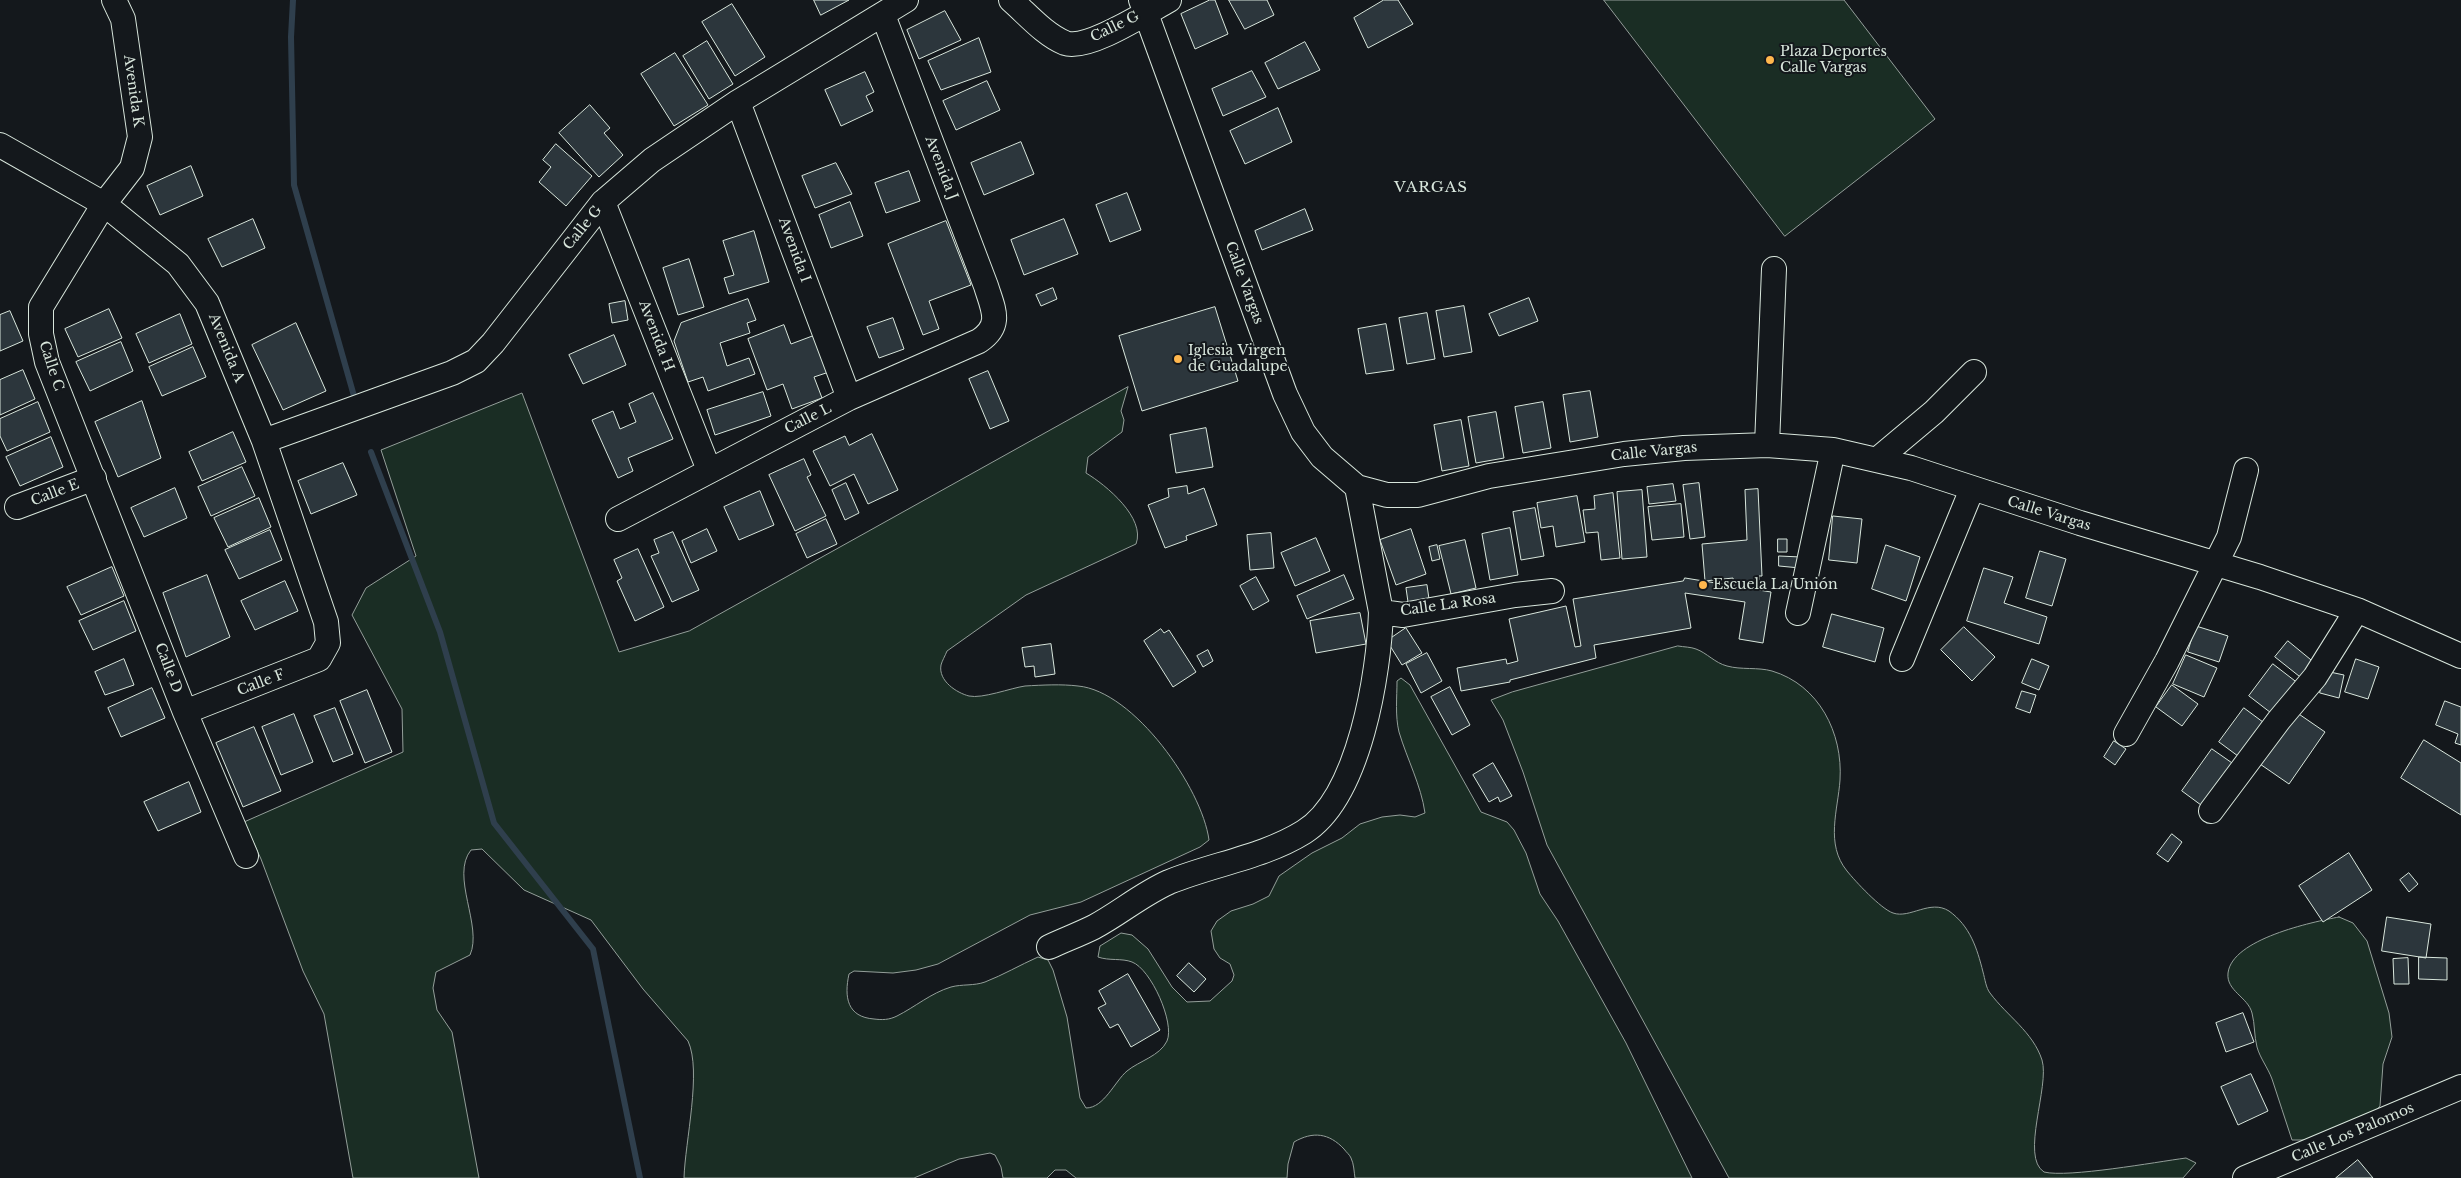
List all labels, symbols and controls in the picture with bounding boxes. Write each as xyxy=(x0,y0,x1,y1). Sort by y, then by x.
street label: Calle G xyxy=(1088,8,1142,46)
place label: Plaza Deportes Calle Vargas xyxy=(1780,44,1887,76)
street label: Avenida K xyxy=(120,54,146,128)
marker: Plaza Deportes Calle Vargas xyxy=(1764,54,1776,66)
street label: Avenida J xyxy=(921,134,961,202)
district label: VARGAS xyxy=(1393,179,1469,197)
street label: Calle G xyxy=(560,202,606,254)
street label: Avenida I xyxy=(775,215,813,285)
street label: Calle Vargas xyxy=(1221,239,1267,327)
street label: Avenida H xyxy=(635,298,677,374)
street label: Avenida A xyxy=(205,311,247,385)
street label: Calle C xyxy=(35,339,67,393)
place label: Iglesia Virgen de Guadalupe xyxy=(1188,343,1287,376)
marker: Iglesia Virgen de Guadalupe xyxy=(1172,353,1184,365)
street label: Calle L xyxy=(782,400,834,438)
street label: Calle Vargas xyxy=(1610,439,1698,465)
street label: Calle E xyxy=(29,476,81,510)
street label: Calle Vargas xyxy=(2005,493,2093,535)
place label: Escuela La Unión xyxy=(1713,577,1838,593)
marker: Escuela La Unión xyxy=(1697,579,1709,591)
street label: Calle La Rosa xyxy=(1399,590,1497,620)
street label: Calle D xyxy=(151,640,185,696)
street label: Calle F xyxy=(235,666,287,700)
street label: Calle Los Palomos xyxy=(2289,1100,2417,1166)

